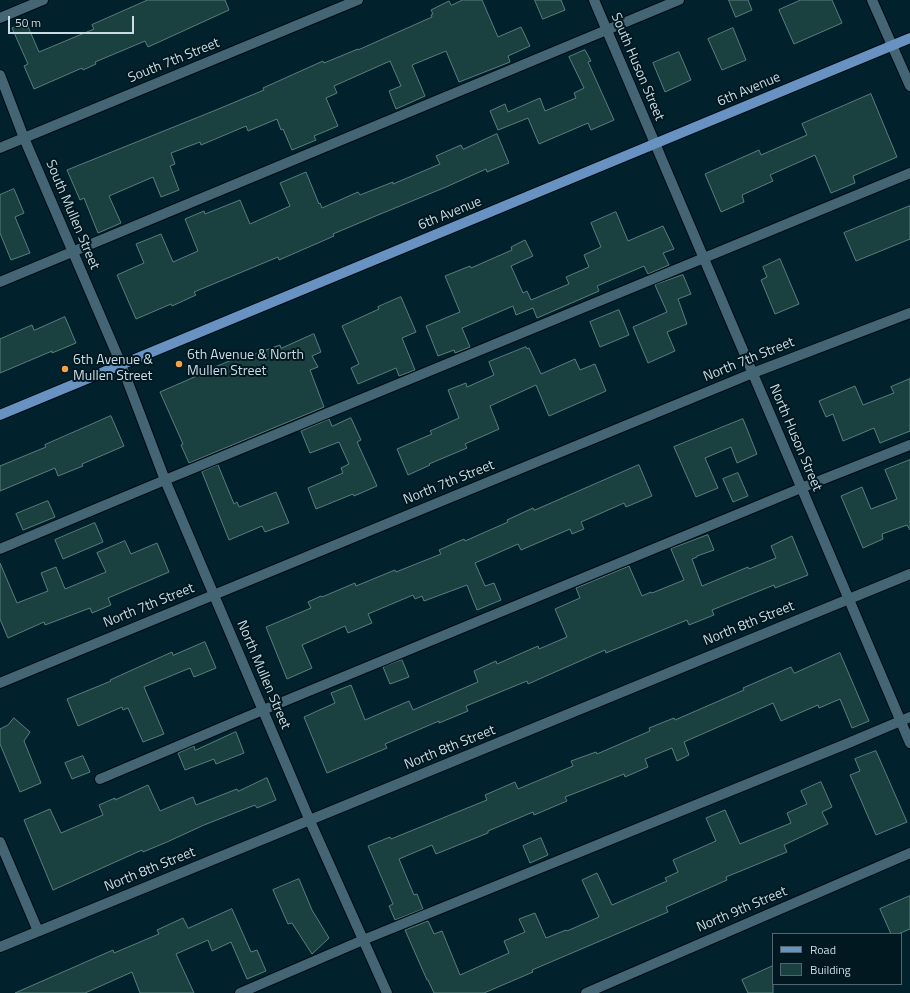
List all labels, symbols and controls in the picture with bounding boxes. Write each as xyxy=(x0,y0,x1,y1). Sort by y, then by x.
scale bar xyxy=(10,8,136,34)
street label: South Huson Street xyxy=(607,11,667,123)
text: 50 m xyxy=(15,13,41,32)
street label: South 7th Street xyxy=(126,35,222,87)
street label: 6th Avenue xyxy=(715,69,783,111)
street label: South Mullen Street xyxy=(41,158,103,272)
street label: 6th Avenue xyxy=(416,194,484,234)
street label: North 7th Street xyxy=(701,334,797,386)
place label: 6th Avenue & North Mullen Street xyxy=(187,348,304,380)
place label: 6th Avenue & Mullen Street xyxy=(73,353,153,386)
marker: 6th Avenue & North Mullen Street xyxy=(174,359,184,369)
marker: 6th Avenue & Mullen Street xyxy=(60,364,70,374)
street label: North Huson Street xyxy=(765,382,825,494)
street label: North 7th Street xyxy=(401,457,497,509)
street label: North 7th Street xyxy=(101,580,197,632)
street label: North 8th Street xyxy=(701,598,797,650)
street label: North Mullen Street xyxy=(232,618,294,732)
street label: North 8th Street xyxy=(402,722,498,774)
street label: North 8th Street xyxy=(102,844,198,896)
street label: North 9th Street xyxy=(694,883,790,937)
legend xyxy=(772,933,902,985)
text: Road xyxy=(810,940,836,959)
text: Building xyxy=(810,960,851,979)

